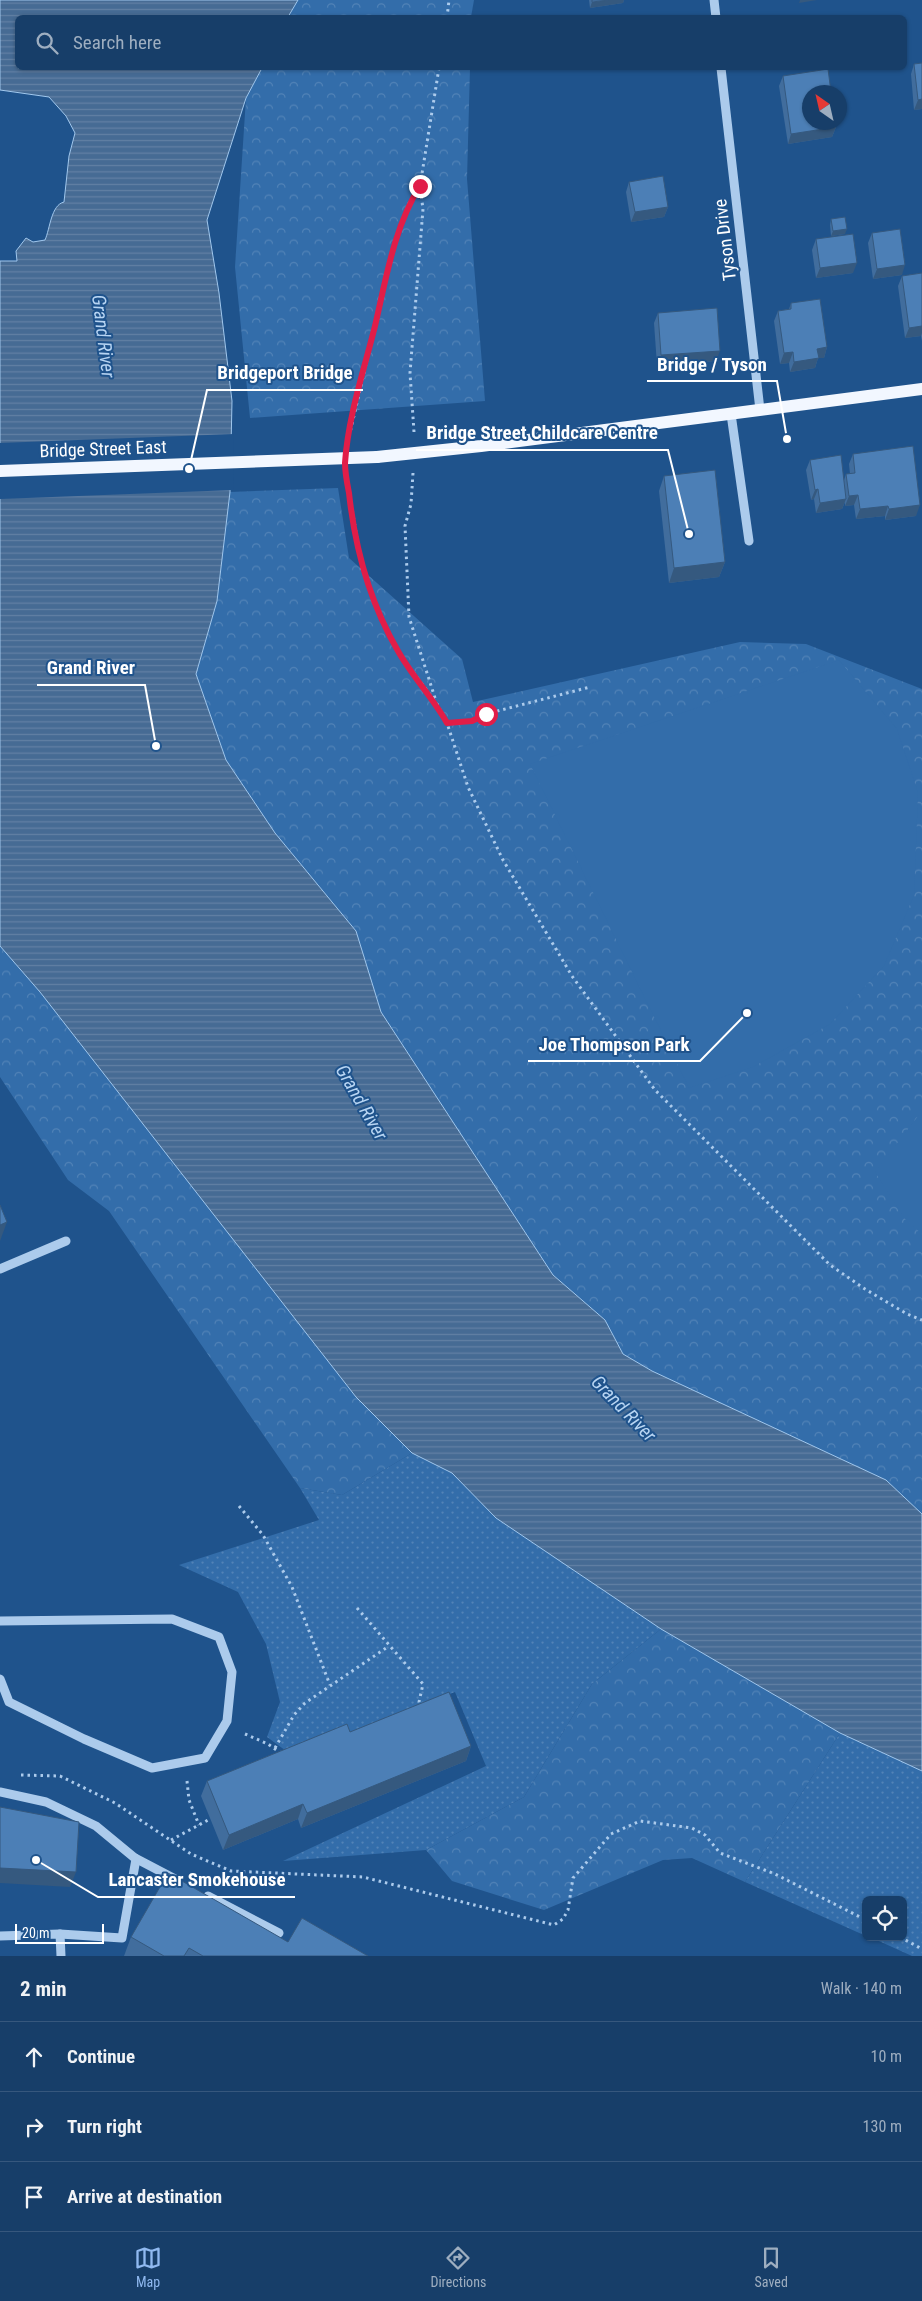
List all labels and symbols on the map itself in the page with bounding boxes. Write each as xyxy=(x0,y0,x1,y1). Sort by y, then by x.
north arrow xyxy=(802,85,847,130)
route end xyxy=(409,175,432,198)
street label: Tyson Drive xyxy=(709,198,740,282)
water label: Grand River xyxy=(87,293,120,379)
callout: Bridge / Tyson xyxy=(647,347,777,381)
text: Bridge / Tyson xyxy=(657,353,767,376)
callout: Bridgeport Bridge xyxy=(207,356,363,390)
text: Bridgeport Bridge xyxy=(217,361,353,384)
callout: Bridge Street Childcare Centre xyxy=(416,416,668,450)
text: Bridge Street Childcare Centre xyxy=(426,421,658,444)
street label: Bridge Street East xyxy=(39,436,167,461)
callout: Grand River xyxy=(37,651,145,685)
text: Grand River xyxy=(47,656,135,679)
route start xyxy=(475,703,498,726)
callout: Joe Thompson Park xyxy=(528,1027,700,1061)
text: Joe Thompson Park xyxy=(538,1033,690,1056)
water label: Grand River xyxy=(331,1060,393,1144)
water label: Grand River xyxy=(586,1370,661,1447)
callout: Lancaster Smokehouse xyxy=(98,1863,295,1897)
text: Lancaster Smokehouse xyxy=(109,1868,285,1891)
scale bar xyxy=(15,1921,104,1944)

